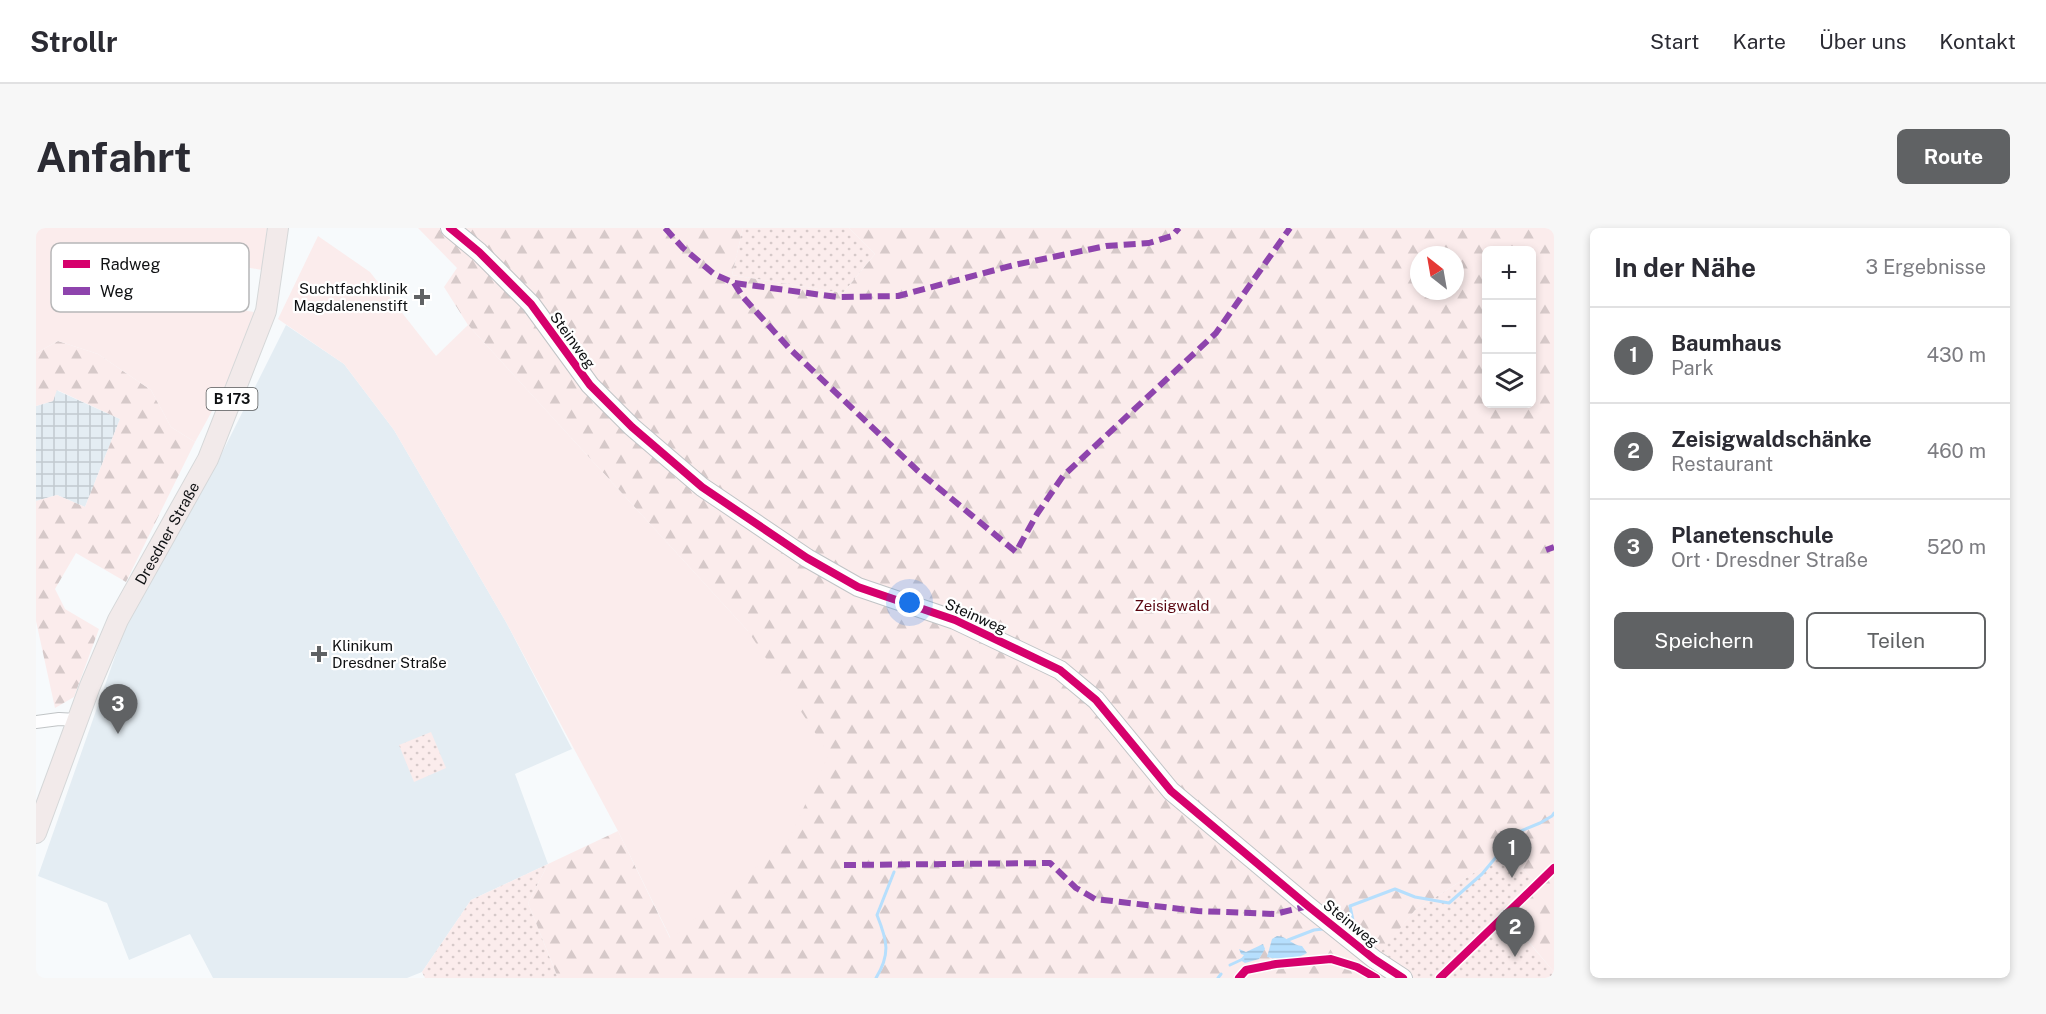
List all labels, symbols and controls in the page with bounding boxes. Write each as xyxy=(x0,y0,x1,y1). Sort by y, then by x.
text: Strollr xyxy=(30,25,118,58)
text: Start xyxy=(1650,29,1699,54)
text: Karte xyxy=(1732,29,1786,54)
text: Über uns xyxy=(1819,29,1906,54)
text: Kontakt xyxy=(1939,29,2016,54)
button: Route xyxy=(1897,129,2010,184)
text: Anfahrt xyxy=(36,132,192,181)
legend xyxy=(51,243,249,312)
north arrow xyxy=(1410,246,1464,300)
map controls xyxy=(1482,246,1536,408)
button: + xyxy=(1482,246,1536,300)
text: In der Nähe xyxy=(1614,252,1756,283)
text: Radweg xyxy=(100,255,160,274)
text: 3 Ergebnisse xyxy=(1865,255,1986,279)
place label: Suchtfachklinik Magdalenenstift xyxy=(293,280,408,314)
text: Weg xyxy=(100,282,134,301)
marker: Suchtfachklinik Magdalenenstift xyxy=(413,288,431,306)
button: − xyxy=(1482,300,1536,354)
street label: Steinweg xyxy=(547,309,599,371)
text: Baumhaus xyxy=(1671,330,1782,356)
text: 1 xyxy=(1629,343,1638,367)
text: 430 m xyxy=(1927,343,1986,367)
button: layers xyxy=(1482,354,1536,408)
text: Park xyxy=(1671,356,1714,380)
road number: B 173 xyxy=(206,388,258,410)
text: Zeisigwaldschänke xyxy=(1671,426,1872,452)
text: 2 xyxy=(1627,439,1640,463)
text: 460 m xyxy=(1927,439,1986,463)
text: Restaurant xyxy=(1671,452,1773,476)
street label: Dresdner Straße xyxy=(131,479,202,587)
text: Planetenschule xyxy=(1671,522,1834,548)
text: 3 xyxy=(1627,535,1640,559)
text: 520 m xyxy=(1927,535,1986,559)
text: Ort · Dresdner Straße xyxy=(1671,548,1868,572)
your location xyxy=(895,588,924,617)
street label: Steinweg xyxy=(943,595,1009,637)
park label: Zeisigwald xyxy=(1134,597,1210,614)
button: Speichern xyxy=(1614,612,1794,669)
button: Teilen xyxy=(1806,612,1986,669)
place label: Klinikum Dresdner Straße xyxy=(332,637,447,671)
marker: Klinikum Dresdner Straße xyxy=(310,645,328,663)
pin: 3 xyxy=(98,684,137,734)
pin: 1 xyxy=(1492,828,1532,878)
street label: Steinweg xyxy=(1320,896,1382,950)
pin: 2 xyxy=(1496,908,1534,957)

